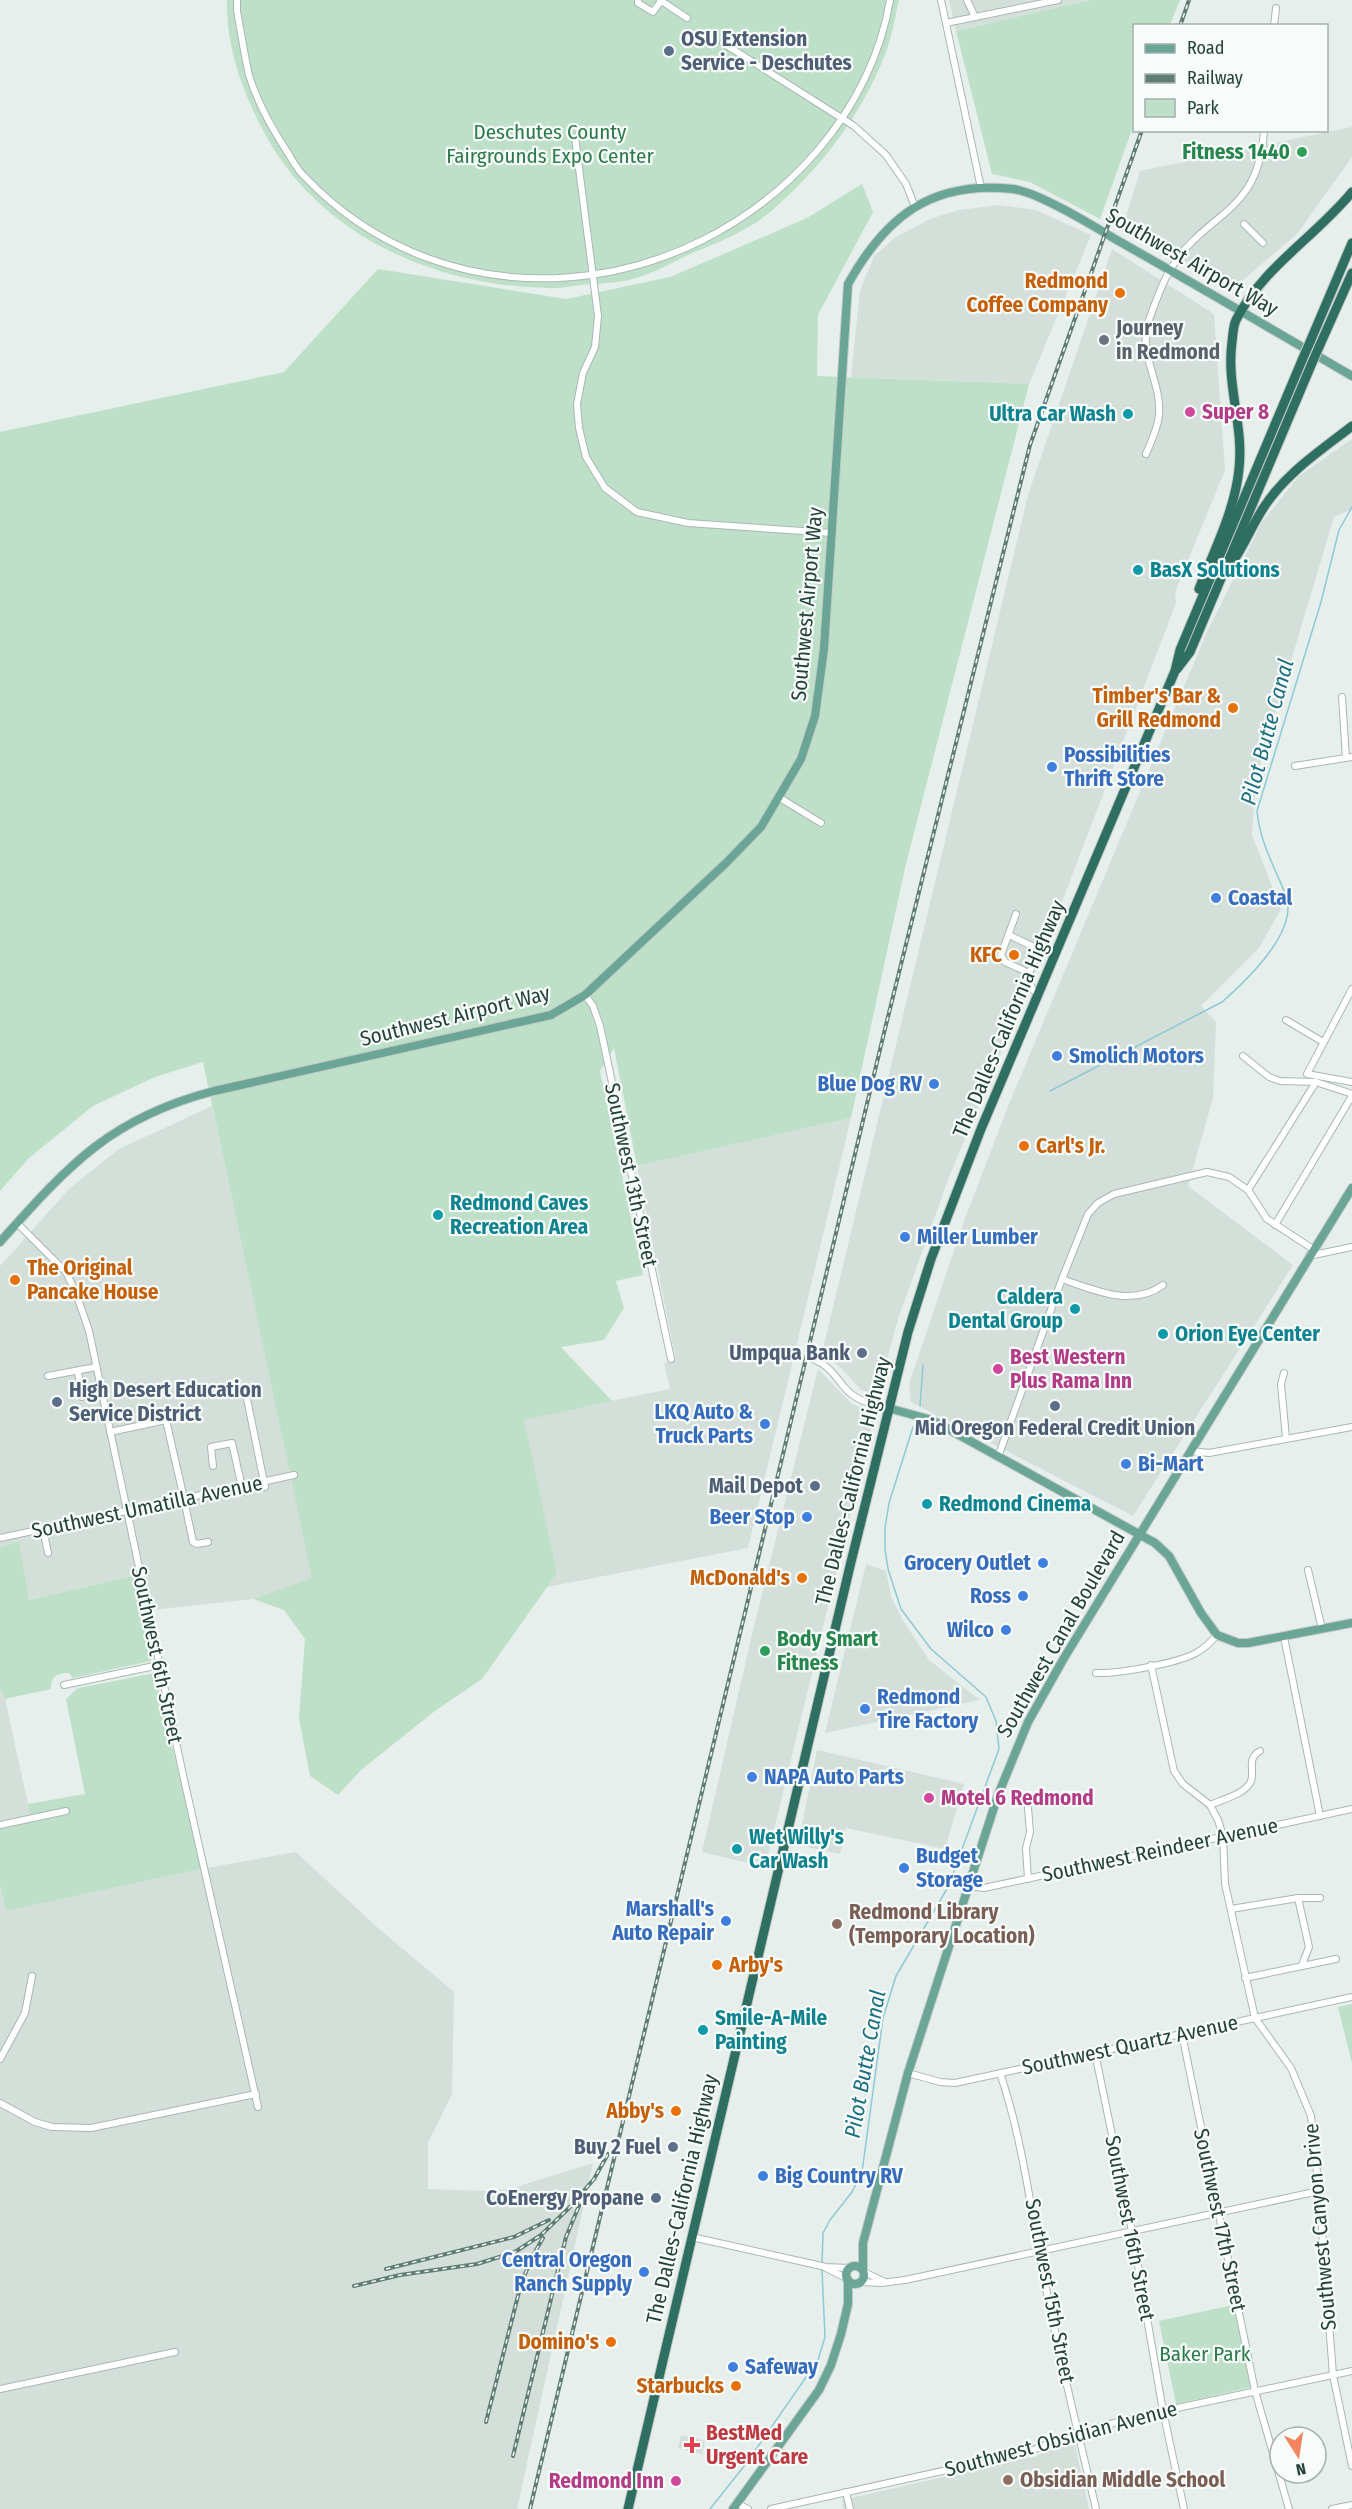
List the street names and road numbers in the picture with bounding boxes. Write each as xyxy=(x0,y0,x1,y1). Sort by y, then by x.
street label: Southwest Airport Way xyxy=(1101,202,1283,322)
street label: Southwest Airport Way xyxy=(786,505,828,702)
street label: The Dalles-California Highway xyxy=(947,896,1071,1142)
street label: Southwest Airport Way xyxy=(357,980,553,1052)
street label: Southwest 13th Street xyxy=(599,1081,663,1270)
street label: The Dalles-California Highway xyxy=(809,1353,897,1608)
street label: Southwest Umatilla Avenue xyxy=(29,1470,265,1544)
street label: Southwest Canal Boulevard xyxy=(991,1526,1131,1742)
street label: Southwest 6th Street xyxy=(126,1564,188,1746)
street label: Southwest Reindeer Avenue xyxy=(1040,1812,1280,1888)
street label: Southwest Quartz Avenue xyxy=(1020,2009,1240,2081)
street label: The Dalles-California Highway xyxy=(641,2071,724,2326)
street label: Southwest Canyon Drive xyxy=(1298,2122,1342,2332)
street label: Southwest 17th Street xyxy=(1188,2126,1252,2314)
street label: Southwest 16th Street xyxy=(1099,2133,1161,2323)
street label: Southwest 15th Street xyxy=(1019,2197,1081,2386)
street label: Southwest Obsidian Avenue xyxy=(942,2395,1180,2483)

